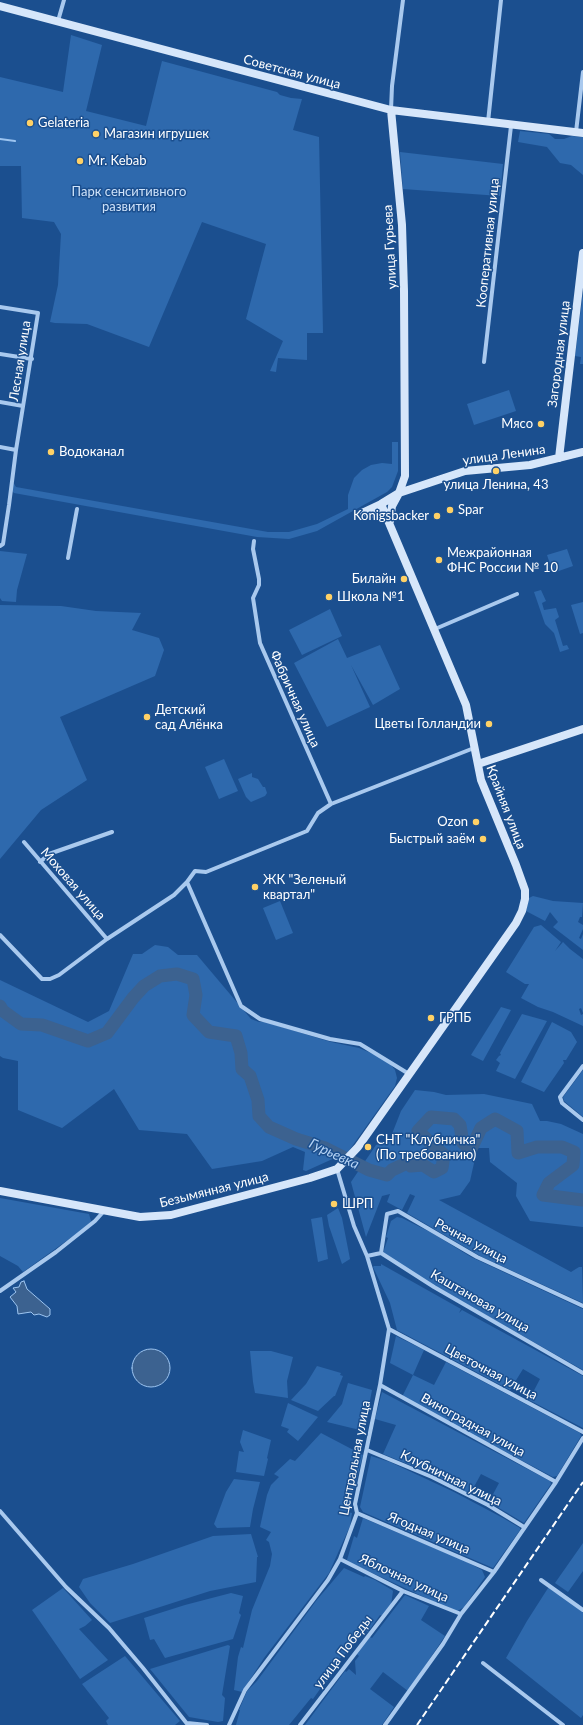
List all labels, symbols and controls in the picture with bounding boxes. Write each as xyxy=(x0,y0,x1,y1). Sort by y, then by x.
street label: Советская улица xyxy=(242,52,342,92)
place label: Gelateria xyxy=(38,115,90,131)
marker: Gelateria xyxy=(25,118,35,128)
place label: Магазин игрушек xyxy=(104,126,209,142)
marker: Магазин игрушек xyxy=(91,129,101,139)
place label: Mr. Kebab xyxy=(88,153,147,169)
marker: Mr. Kebab xyxy=(75,156,85,166)
street label: Кооперативная улица xyxy=(473,177,503,309)
park label: Парк сенситивного развития xyxy=(72,184,186,215)
street label: улица Гурьева xyxy=(380,204,400,290)
street label: Загородная улица xyxy=(545,300,573,408)
street label: Лесная улица xyxy=(6,320,34,402)
place label: Мясо xyxy=(501,416,533,432)
marker: Мясо xyxy=(536,419,546,429)
street label: улица Ленина xyxy=(462,441,546,469)
place label: Водоканал xyxy=(59,444,124,460)
marker: Водоканал xyxy=(46,447,56,457)
marker: улица Ленина, 43 xyxy=(491,466,501,476)
place label: улица Ленина, 43 xyxy=(444,477,548,493)
place label: Spar xyxy=(458,502,483,518)
marker: Spar xyxy=(445,505,455,515)
place label: Konigsbacker xyxy=(353,508,429,524)
marker: Konigsbacker xyxy=(432,511,442,521)
place label: Межрайонная ФНС России № 10 xyxy=(447,545,558,576)
marker: Межрайонная ФНС России № 10 xyxy=(434,555,444,565)
place label: Билайн xyxy=(352,571,396,587)
marker: Билайн xyxy=(399,574,409,584)
place label: Школа №1 xyxy=(337,589,405,605)
marker: Школа №1 xyxy=(324,592,334,602)
street label: Фабричная улица xyxy=(267,648,323,750)
place label: Детский сад Алёнка xyxy=(155,702,223,733)
marker: Детский сад Алёнка xyxy=(142,712,152,722)
place label: Цветы Голландии xyxy=(375,716,481,732)
marker: Цветы Голландии xyxy=(484,719,494,729)
street label: Крайняя улица xyxy=(483,763,529,851)
place label: Ozon xyxy=(437,814,468,830)
marker: Ozon xyxy=(471,817,481,827)
place label: Быстрый заём xyxy=(389,831,475,847)
marker: Быстрый заём xyxy=(478,834,488,844)
street label: Моховая улица xyxy=(37,845,109,923)
place label: ЖК "Зеленый квартал" xyxy=(263,872,346,903)
marker: ЖК "Зеленый квартал" xyxy=(250,882,260,892)
place label: ГРПБ xyxy=(439,1010,471,1026)
marker: ГРПБ xyxy=(426,1013,436,1023)
place label: СНТ "Клубничка" (По требованию) xyxy=(376,1132,480,1163)
water label: Гурьевка xyxy=(306,1135,362,1173)
marker: СНТ "Клубничка" (По требованию) xyxy=(363,1142,373,1152)
street label: Безымянная улица xyxy=(158,1169,270,1211)
place label: ШРП xyxy=(342,1196,373,1212)
marker: ШРП xyxy=(329,1199,339,1209)
street label: Речная улица xyxy=(432,1215,510,1267)
street label: Каштановая улица xyxy=(428,1266,532,1336)
street label: Цветочная улица xyxy=(442,1341,540,1403)
street label: Виноградная улица xyxy=(418,1390,528,1460)
street label: Центральная улица xyxy=(336,1399,374,1517)
street label: Клубничная улица xyxy=(398,1447,504,1509)
street label: Ягодная улица xyxy=(386,1509,472,1557)
street label: Яблочная улица xyxy=(357,1551,451,1605)
street label: улица Победы xyxy=(310,1612,376,1692)

